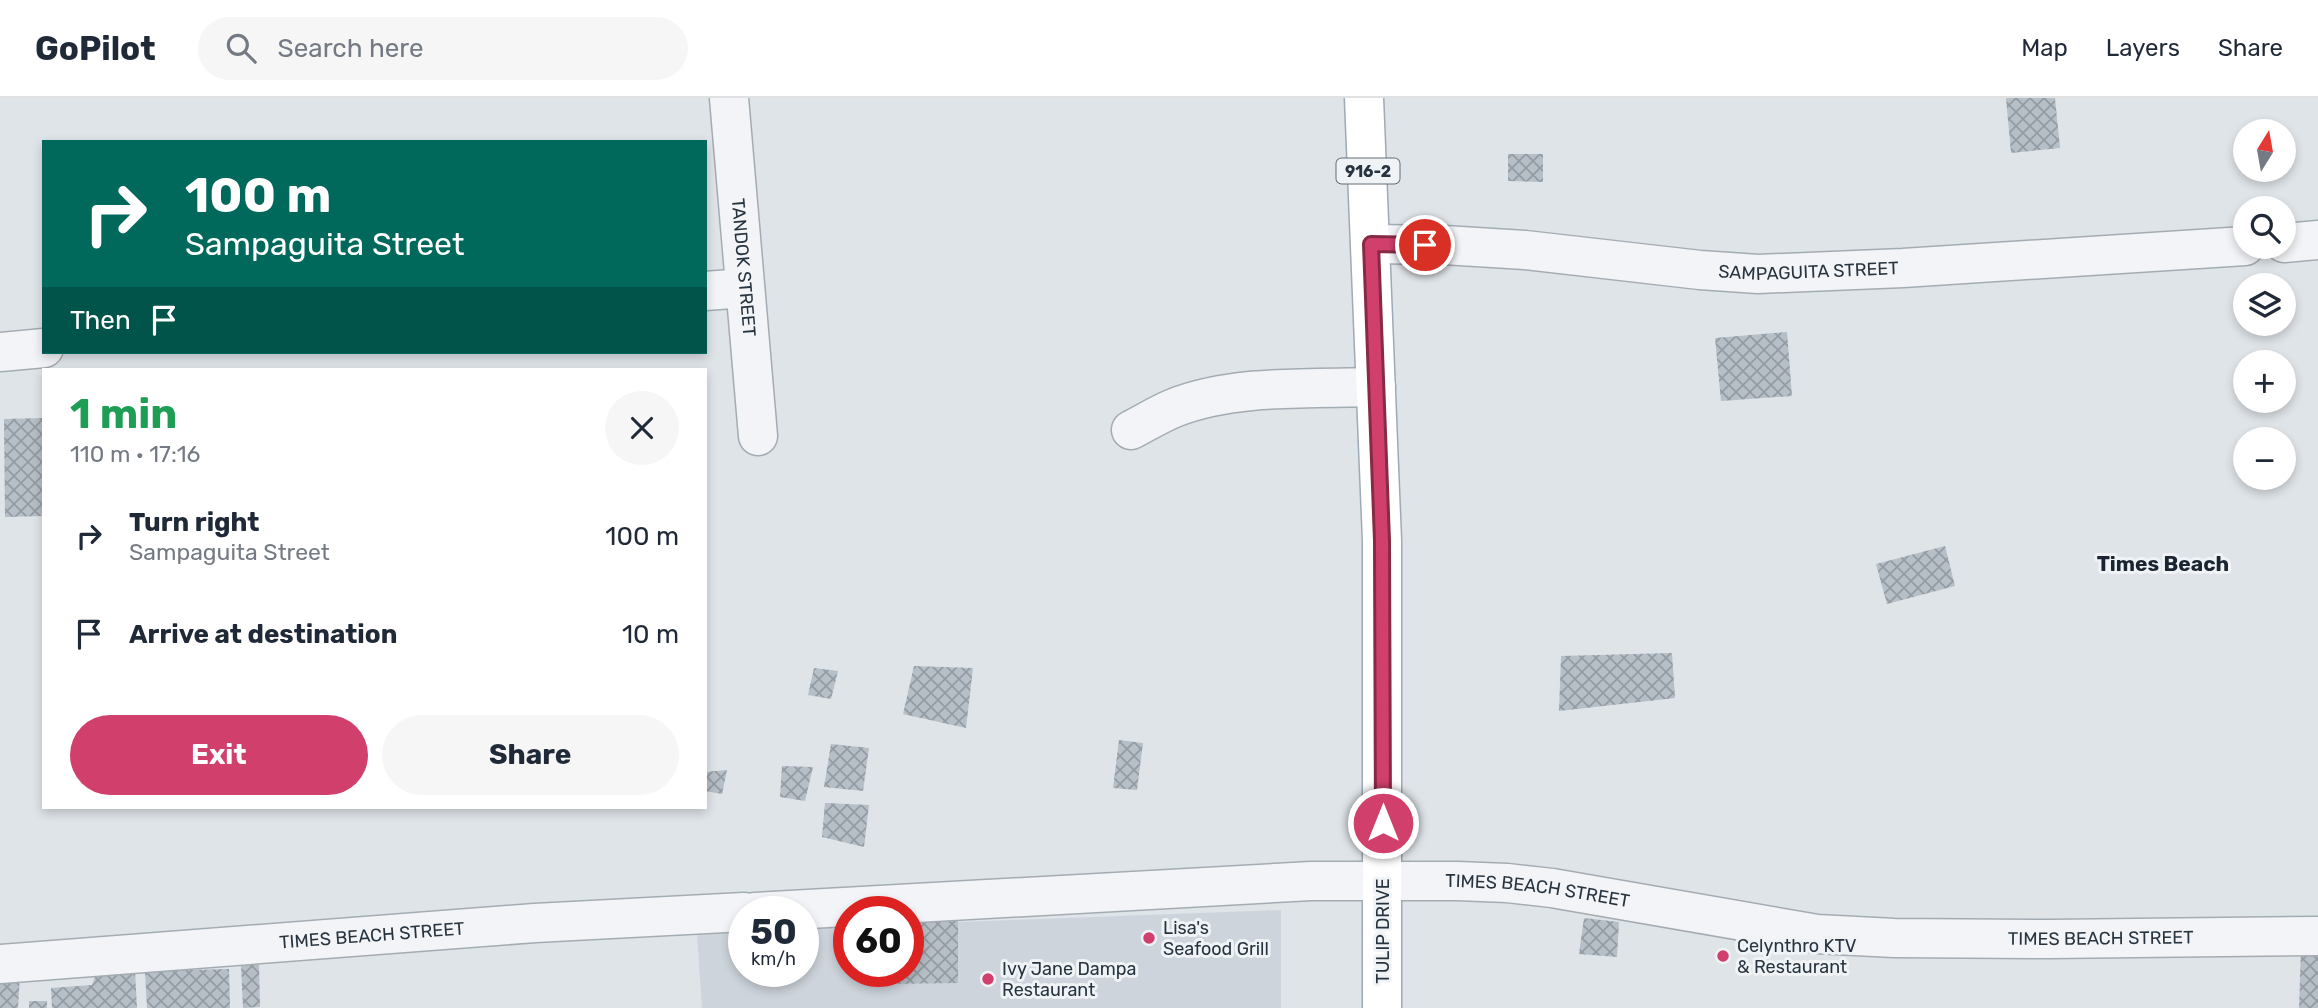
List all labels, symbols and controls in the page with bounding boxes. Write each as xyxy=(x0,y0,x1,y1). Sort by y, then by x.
search box xyxy=(198,17,688,80)
text: GoPilot xyxy=(35,29,156,68)
icon: search xyxy=(222,29,260,67)
text: Search here xyxy=(278,33,423,64)
text: Map xyxy=(2021,34,2068,62)
text: Layers xyxy=(2106,34,2180,62)
text: Share xyxy=(2218,34,2283,62)
north arrow xyxy=(2233,119,2296,182)
map controls xyxy=(2233,119,2296,490)
road number: 916-2 xyxy=(1336,158,1400,184)
text: 100 m xyxy=(185,166,331,224)
icon: right xyxy=(70,168,161,259)
button: search xyxy=(2233,196,2296,259)
street label: TANDOK STREET xyxy=(727,197,760,338)
pin xyxy=(1395,215,1455,275)
text: Sampaguita Street xyxy=(185,225,464,263)
icon: arrive xyxy=(1406,226,1444,264)
street label: SAMPAGUITA STREET xyxy=(1718,257,1899,285)
button: layers xyxy=(2233,273,2296,336)
icon: arrive xyxy=(145,301,183,339)
text: Then xyxy=(70,305,131,336)
button: + xyxy=(2233,350,2296,413)
text: 1 min xyxy=(70,389,177,439)
button: close xyxy=(605,391,679,465)
button: − xyxy=(2233,427,2296,490)
text: 110 m · 17:16 xyxy=(70,440,200,468)
text: Turn right xyxy=(129,507,259,538)
icon: right xyxy=(70,517,108,555)
text: 100 m xyxy=(605,521,679,552)
text: Sampaguita Street xyxy=(129,538,330,566)
district label: Times Beach xyxy=(2097,551,2229,576)
icon: arrive xyxy=(70,615,108,653)
text: Arrive at destination xyxy=(129,619,397,650)
text: 10 m xyxy=(622,619,679,650)
button: Exit xyxy=(70,715,368,795)
button: Share xyxy=(382,715,679,795)
position arrow xyxy=(1346,786,1420,860)
street label: TIMES BEACH STREET xyxy=(1445,870,1631,912)
street label: TULIP DRIVE xyxy=(1372,878,1394,984)
speed limit sign: 60 xyxy=(833,896,924,987)
text: 50 xyxy=(750,911,797,953)
street label: TIMES BEACH STREET xyxy=(278,917,465,954)
place label: Lisa's Seafood Grill xyxy=(1163,917,1269,960)
street label: TIMES BEACH STREET xyxy=(2008,926,2194,950)
marker: Lisa's Seafood Grill xyxy=(1141,930,1157,946)
place label: Celynthro KTV & Restaurant xyxy=(1737,935,1857,978)
text: km/h xyxy=(751,948,796,970)
marker: Celynthro KTV & Restaurant xyxy=(1715,948,1731,964)
place label: Ivy Jane Dampa Restaurant xyxy=(1002,958,1136,1001)
marker: Ivy Jane Dampa Restaurant xyxy=(980,971,996,987)

